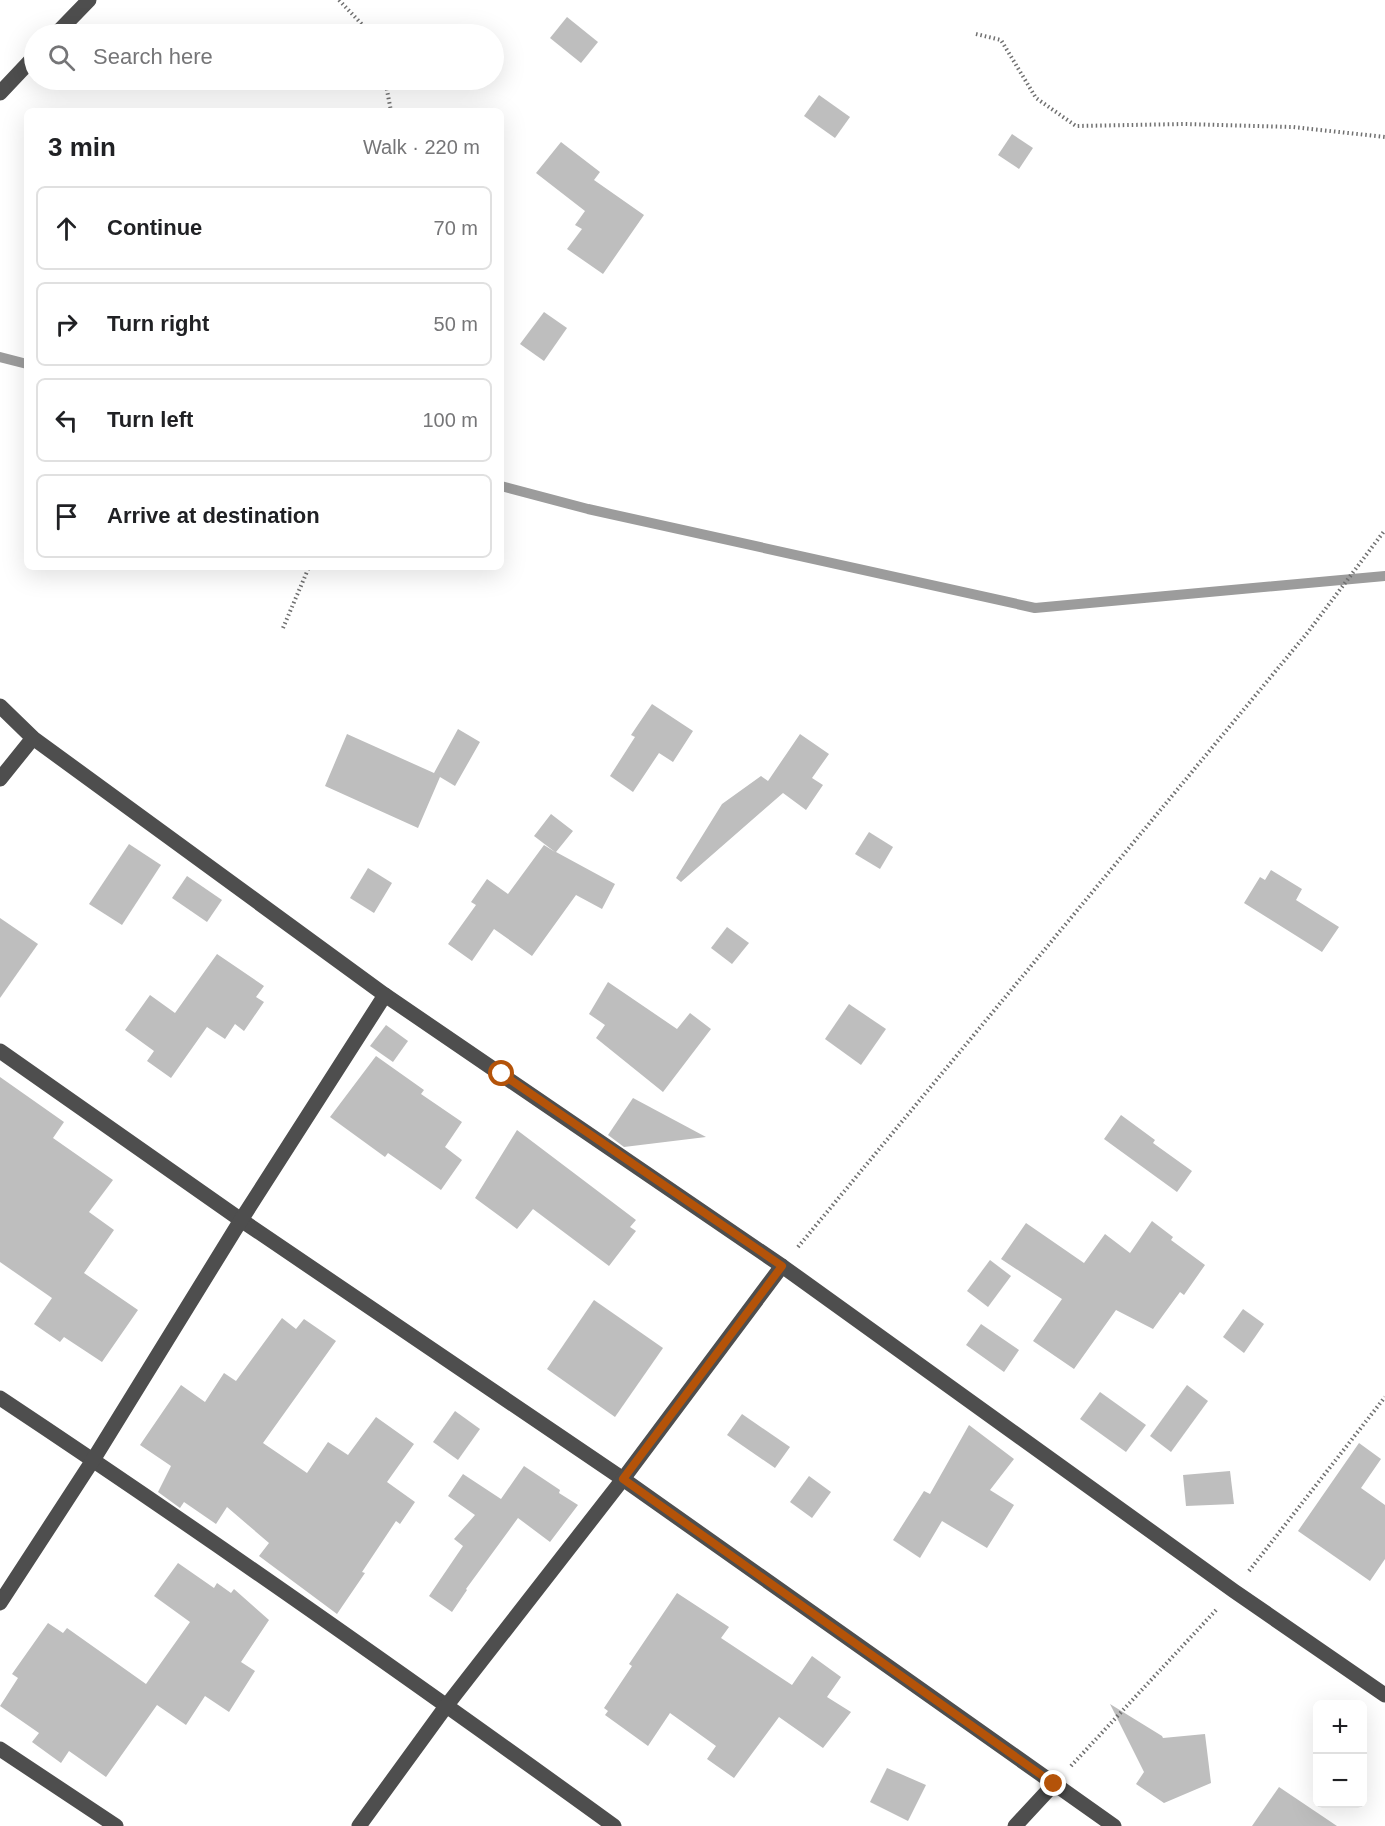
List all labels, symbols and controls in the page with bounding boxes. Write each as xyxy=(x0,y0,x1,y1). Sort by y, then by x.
search box xyxy=(24,24,504,90)
icon: search xyxy=(45,41,78,74)
text: Search here xyxy=(93,44,213,69)
text: 3 min xyxy=(48,132,116,162)
text: Walk · 220 m xyxy=(363,136,480,158)
icon: ahead xyxy=(50,212,83,245)
text: Continue xyxy=(107,215,202,240)
text: 70 m xyxy=(434,217,478,239)
icon: right xyxy=(50,308,83,341)
text: Turn right xyxy=(107,311,209,336)
text: 50 m xyxy=(434,313,478,335)
icon: left xyxy=(50,404,83,437)
text: Turn left xyxy=(107,407,193,432)
text: 100 m xyxy=(422,409,478,431)
icon: arrive xyxy=(50,500,83,533)
text: Arrive at destination xyxy=(107,503,320,528)
route start xyxy=(488,1060,514,1086)
map controls xyxy=(1313,1700,1367,1808)
button: + xyxy=(1313,1700,1367,1754)
button: − xyxy=(1313,1754,1367,1808)
route end xyxy=(1040,1770,1066,1796)

